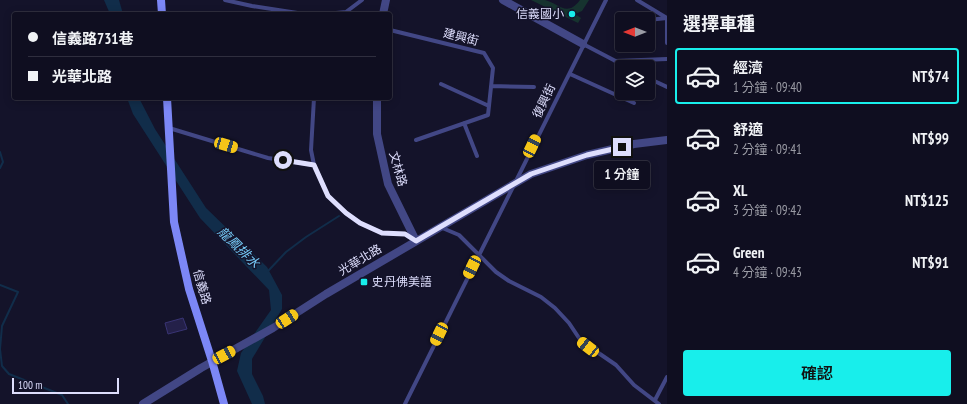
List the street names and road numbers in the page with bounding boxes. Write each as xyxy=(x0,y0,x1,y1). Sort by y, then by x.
street label: 建興街 xyxy=(442,25,480,48)
street label: 復興街 xyxy=(529,81,558,120)
street label: 文林路 xyxy=(386,149,411,188)
street label: 光華北路 xyxy=(335,241,384,278)
street label: 信義路 xyxy=(190,267,215,306)

